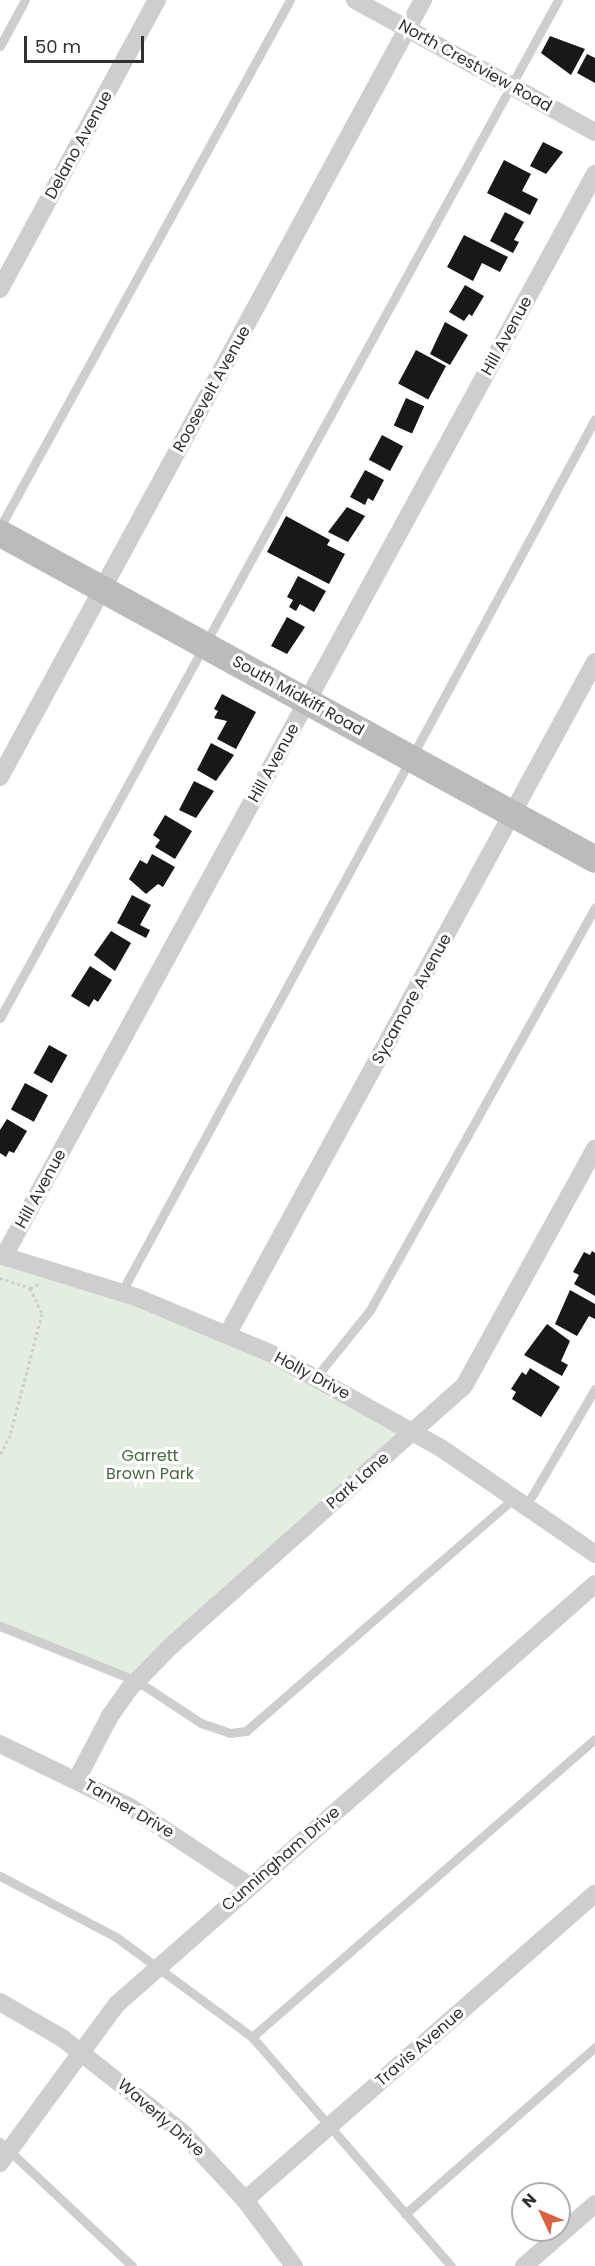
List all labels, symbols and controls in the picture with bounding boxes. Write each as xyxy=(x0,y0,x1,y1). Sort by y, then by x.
street label: North Crestview Road xyxy=(395,16,555,116)
scale bar xyxy=(27,24,147,62)
text: 50 m xyxy=(35,34,81,59)
street label: Delano Avenue xyxy=(41,88,117,202)
street label: Hill Avenue xyxy=(477,293,537,379)
street label: Roosevelt Avenue xyxy=(169,322,255,456)
street label: South Midkiff Road xyxy=(229,652,367,740)
street label: Hill Avenue xyxy=(244,720,304,806)
street label: Sycamore Avenue xyxy=(368,931,456,1067)
street label: Hill Avenue xyxy=(11,1146,71,1232)
street label: Holly Drive xyxy=(271,1348,353,1404)
park label: Garrett Brown Park xyxy=(106,1446,194,1484)
street label: Park Lane xyxy=(323,1449,393,1513)
street label: Tanner Drive xyxy=(81,1776,177,1842)
street label: Cunningham Drive xyxy=(218,1803,344,1915)
street label: Travis Avenue xyxy=(372,2003,468,2091)
street label: Waverly Drive xyxy=(114,2075,208,2161)
north arrow xyxy=(511,2182,571,2242)
text: N xyxy=(517,2188,542,2213)

